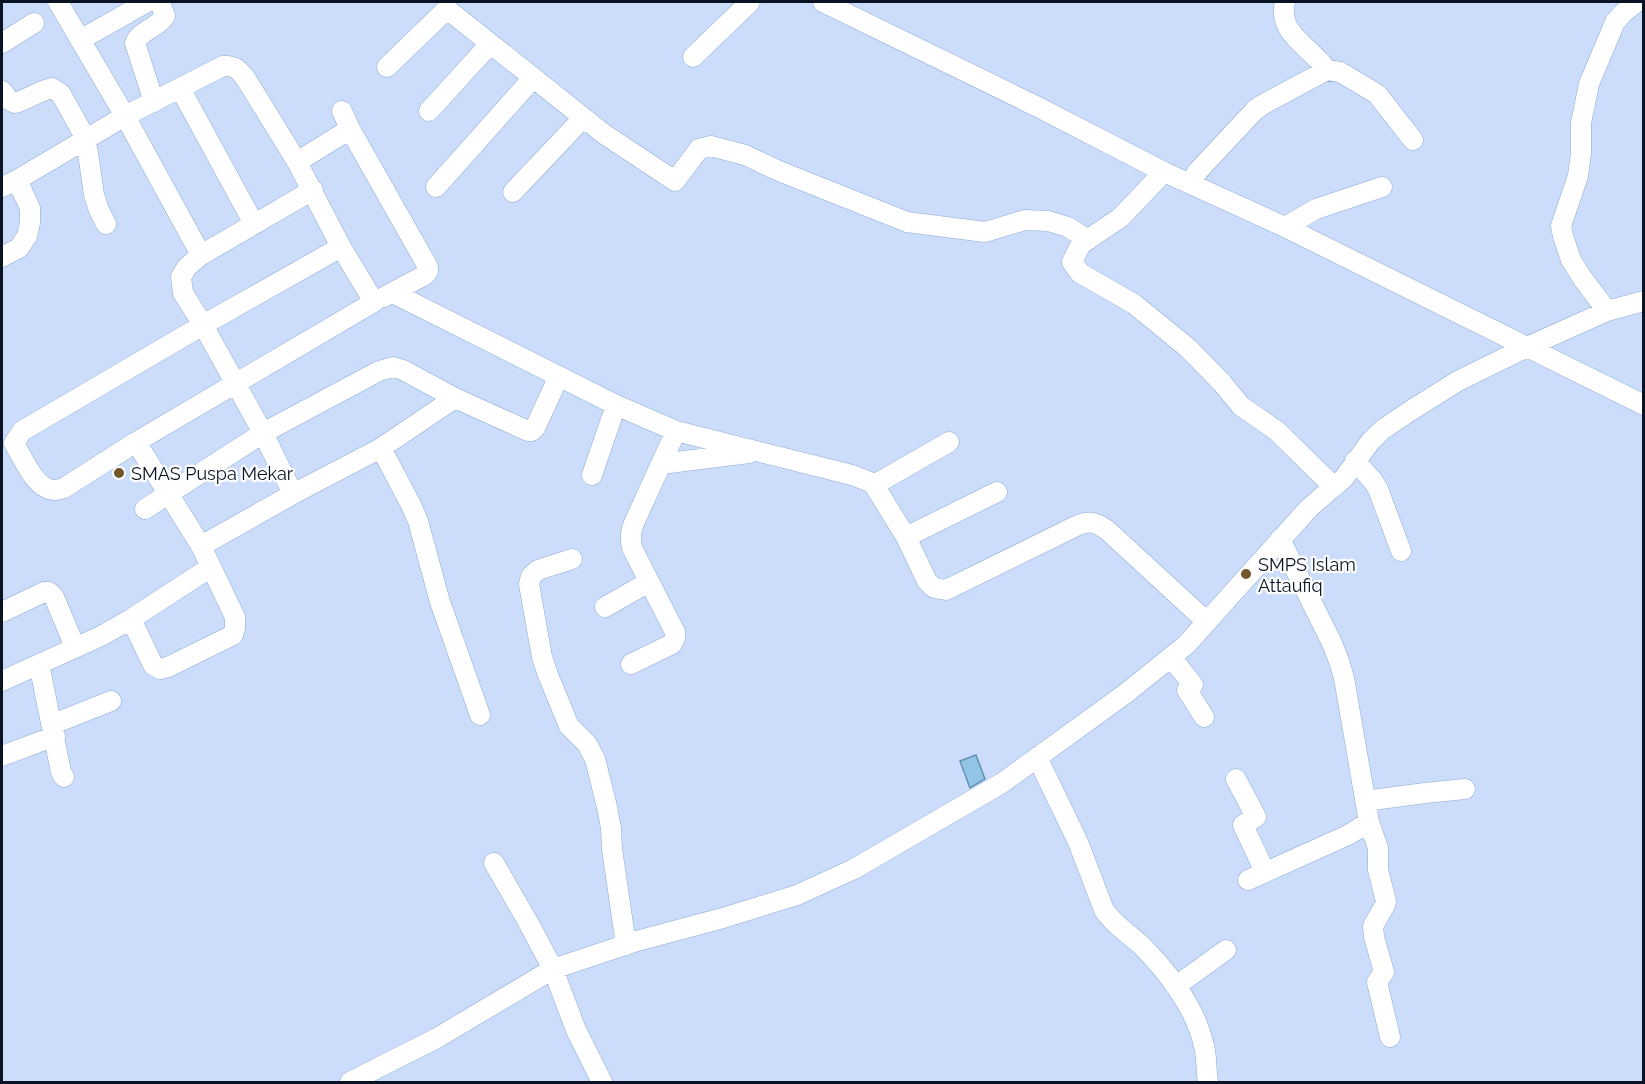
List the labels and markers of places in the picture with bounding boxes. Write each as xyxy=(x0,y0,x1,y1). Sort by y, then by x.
place label: SMAS Puspa Mekar xyxy=(131,463,294,484)
marker: SMAS Puspa Mekar xyxy=(112,466,126,480)
place label: SMPS Islam Attaufiq xyxy=(1258,554,1356,596)
marker: SMPS Islam Attaufiq xyxy=(1239,567,1253,581)

